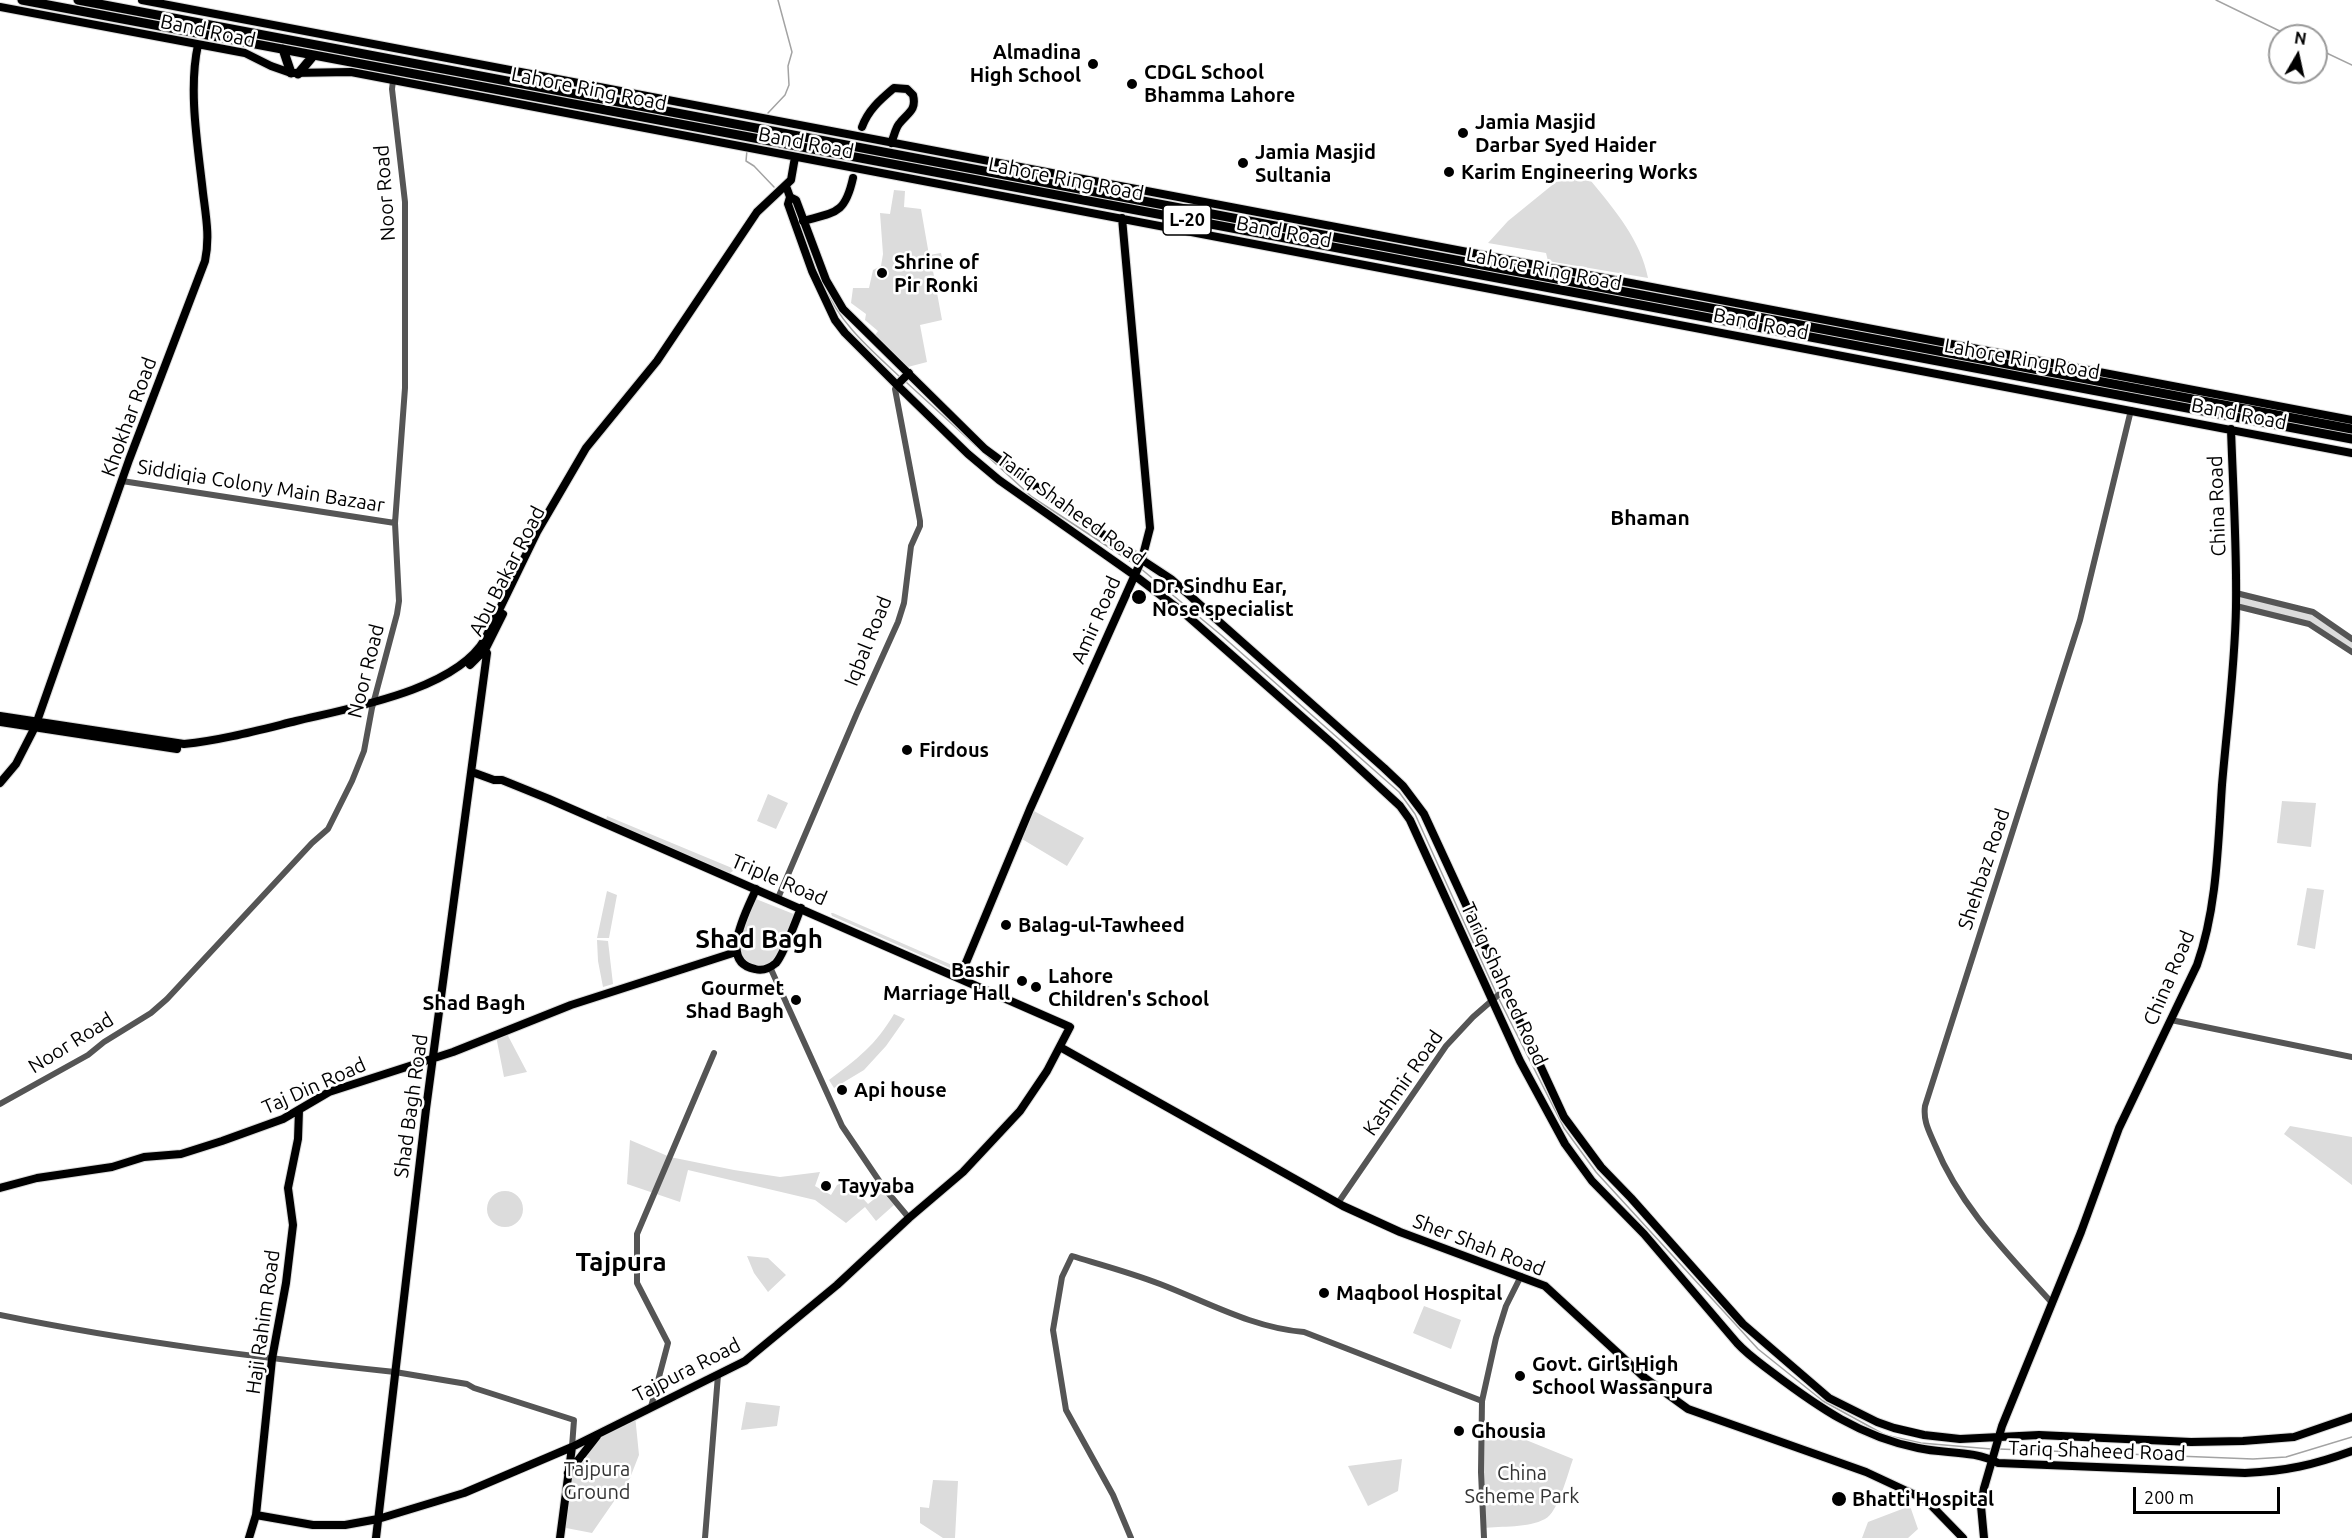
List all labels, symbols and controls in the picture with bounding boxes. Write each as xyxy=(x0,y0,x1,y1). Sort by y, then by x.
street label: Band Road xyxy=(158,9,258,53)
north arrow xyxy=(2268,24,2328,84)
text: N xyxy=(2293,28,2308,48)
place label: Almadina High School xyxy=(970,40,1081,87)
marker: Almadina High School xyxy=(1086,57,1100,71)
place label: CDGL School Bhamma Lahore xyxy=(1144,60,1295,107)
street label: Lahore Ring Road xyxy=(509,62,669,116)
marker: CDGL School Bhamma Lahore xyxy=(1125,77,1139,91)
place label: Jamia Masjid Darbar Syed Haider xyxy=(1475,110,1657,157)
street label: Band Road xyxy=(756,122,856,164)
marker: Jamia Masjid Darbar Syed Haider xyxy=(1456,126,1470,140)
place label: Jamia Masjid Sultania xyxy=(1255,140,1376,187)
street label: Noor Road xyxy=(370,144,400,242)
street label: Lahore Ring Road xyxy=(986,152,1146,206)
marker: Jamia Masjid Sultania xyxy=(1236,156,1250,170)
place label: Karim Engineering Works xyxy=(1461,160,1698,184)
marker: Karim Engineering Works xyxy=(1442,165,1456,179)
road number: L-20 xyxy=(1163,205,1211,235)
street label: Band Road xyxy=(1234,211,1334,253)
street label: Lahore Ring Road xyxy=(1464,242,1624,296)
place label: Shrine of Pir Ronki xyxy=(894,250,979,297)
marker: Shrine of Pir Ronki xyxy=(875,266,889,280)
street label: Band Road xyxy=(1711,303,1811,345)
street label: Lahore Ring Road xyxy=(1942,333,2102,385)
street label: Khokhar Road xyxy=(96,354,162,480)
street label: Band Road xyxy=(2189,393,2289,435)
street label: Tariq Shaheed Road xyxy=(992,447,1150,571)
street label: Siddiqia Colony Main Bazaar xyxy=(136,455,386,517)
street label: China Road xyxy=(2203,455,2231,557)
street label: Abu Bakar Road xyxy=(464,502,550,640)
district label: Bhaman xyxy=(1610,505,1690,531)
street label: Amir Road xyxy=(1066,572,1126,668)
place label: Dr. Sindhu Ear, Nose specialist xyxy=(1152,574,1294,621)
marker: Dr. Sindhu Ear, Nose specialist xyxy=(1130,588,1148,606)
street label: Iqbal Road xyxy=(839,593,897,689)
street label: Noor Road xyxy=(343,622,389,720)
place label: Firdous xyxy=(919,738,989,762)
marker: Firdous xyxy=(900,743,914,757)
street label: Shehbaz Road xyxy=(1953,805,2015,933)
street label: Triple Road xyxy=(728,849,830,911)
street label: Tariq Shaheed Road xyxy=(1456,899,1552,1069)
place label: Balag-ul-Tawheed xyxy=(1018,913,1185,937)
marker: Balag-ul-Tawheed xyxy=(999,918,1013,932)
district label: Shad Bagh xyxy=(695,923,823,955)
street label: China Road xyxy=(2138,927,2200,1029)
place label: Bashir Marriage Hall xyxy=(883,958,1010,1005)
place label: Lahore Children's School xyxy=(1048,964,1209,1011)
marker: Bashir Marriage Hall xyxy=(1015,974,1029,988)
place label: Gourmet Shad Bagh xyxy=(686,976,784,1023)
marker: Lahore Children's School xyxy=(1029,980,1043,994)
district label: Shad Bagh xyxy=(422,990,526,1016)
marker: Gourmet Shad Bagh xyxy=(789,993,803,1007)
street label: Noor Road xyxy=(24,1007,118,1079)
street label: Kashmir Road xyxy=(1358,1026,1448,1140)
street label: Shad Bagh Road xyxy=(389,1033,433,1179)
street label: Taj Din Road xyxy=(258,1052,370,1120)
place label: Api house xyxy=(854,1078,947,1102)
marker: Api house xyxy=(835,1083,849,1097)
place label: Tayyaba xyxy=(838,1174,915,1198)
marker: Tayyaba xyxy=(819,1179,833,1193)
street label: Sher Shah Road xyxy=(1410,1209,1548,1281)
district label: Tajpura xyxy=(575,1246,667,1278)
street label: Haji Rahim Road xyxy=(241,1248,285,1396)
place label: Maqbool Hospital xyxy=(1336,1281,1502,1305)
marker: Maqbool Hospital xyxy=(1317,1286,1331,1300)
street label: Tajpura Road xyxy=(629,1333,745,1407)
place label: Govt. Girls High School Wassanpura xyxy=(1532,1352,1713,1399)
marker: Govt. Girls High School Wassanpura xyxy=(1513,1369,1527,1383)
place label: Ghousia xyxy=(1471,1419,1546,1443)
marker: Ghousia xyxy=(1452,1424,1466,1438)
street label: Tariq Shaheed Road xyxy=(2008,1436,2186,1466)
park label: Tajpura Ground xyxy=(563,1457,631,1504)
park label: China Scheme Park xyxy=(1465,1461,1579,1508)
scale bar xyxy=(2136,1475,2283,1513)
place label: Bhatti Hospital xyxy=(1852,1487,1994,1511)
text: 200 m xyxy=(2144,1487,2194,1507)
marker: Bhatti Hospital xyxy=(1830,1490,1848,1508)

